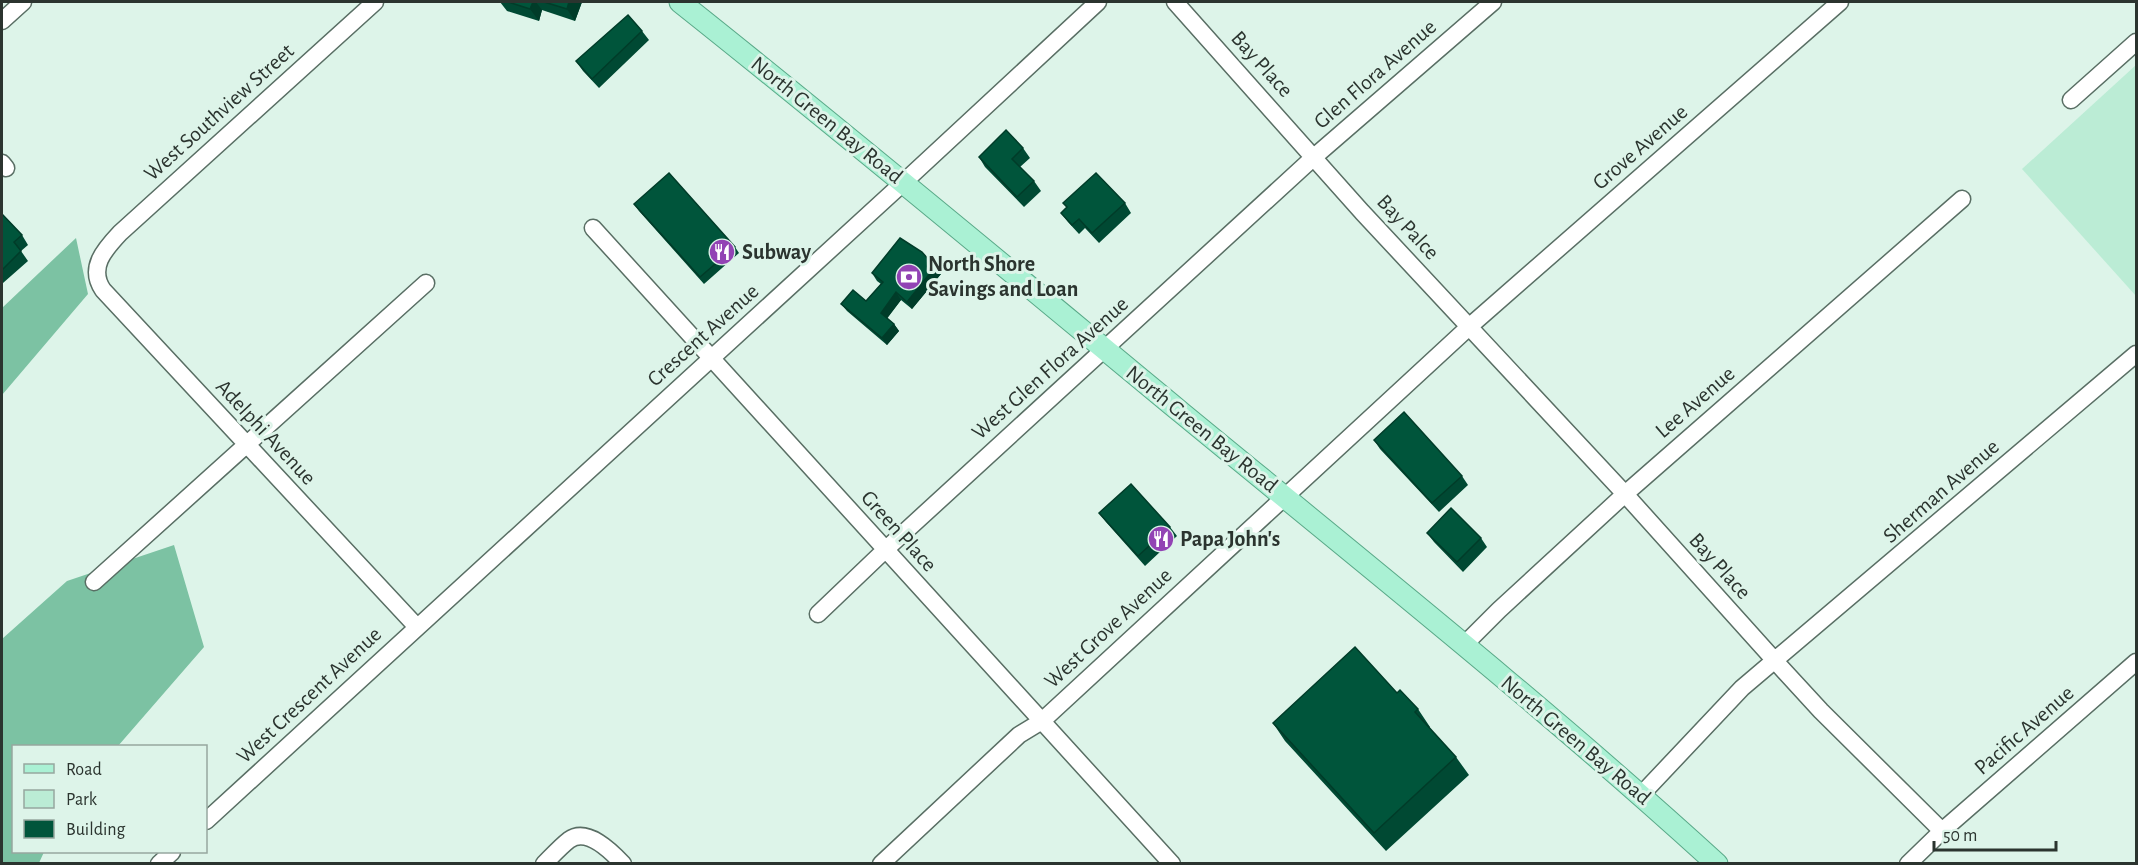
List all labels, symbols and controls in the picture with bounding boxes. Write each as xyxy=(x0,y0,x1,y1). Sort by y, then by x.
street label: Glen Flora Avenue xyxy=(1310,15,1440,133)
street label: Bay Place xyxy=(1227,27,1297,101)
street label: West Southview Street xyxy=(140,39,298,185)
street label: North Green Bay Road xyxy=(747,52,907,188)
street label: Grove Avenue xyxy=(1589,100,1691,194)
street label: Bay Palce xyxy=(1373,190,1443,264)
restaurant icon: Subway xyxy=(707,237,737,267)
place label: Subway xyxy=(742,241,811,264)
place label: North Shore Savings and Loan xyxy=(928,253,1078,300)
bank icon: North Shore Savings and Loan xyxy=(894,262,924,292)
street label: Crescent Avenue xyxy=(643,280,763,390)
street label: West Glen Flora Avenue xyxy=(968,292,1132,444)
street label: North Green Bay Road xyxy=(1122,361,1282,497)
street label: Lee Avenue xyxy=(1651,362,1739,442)
street label: Adelphi Avenue xyxy=(212,375,320,489)
street label: Sherman Avenue xyxy=(1879,435,2003,547)
street label: Green Place xyxy=(857,486,941,576)
restaurant icon: Papa John's xyxy=(1146,524,1176,554)
place label: Papa John's xyxy=(1180,528,1280,550)
street label: Bay Place xyxy=(1685,529,1755,603)
street label: West Grove Avenue xyxy=(1040,564,1176,692)
street label: West Crescent Avenue xyxy=(232,623,386,767)
street label: North Green Bay Road xyxy=(1497,671,1655,809)
street label: Pacific Avenue xyxy=(1970,681,2078,779)
legend xyxy=(12,745,207,853)
text: Road xyxy=(66,761,102,779)
text: Park xyxy=(66,791,98,809)
scale bar xyxy=(1934,814,2056,852)
text: Building xyxy=(66,821,126,839)
text: 50 m xyxy=(1943,827,1977,845)

